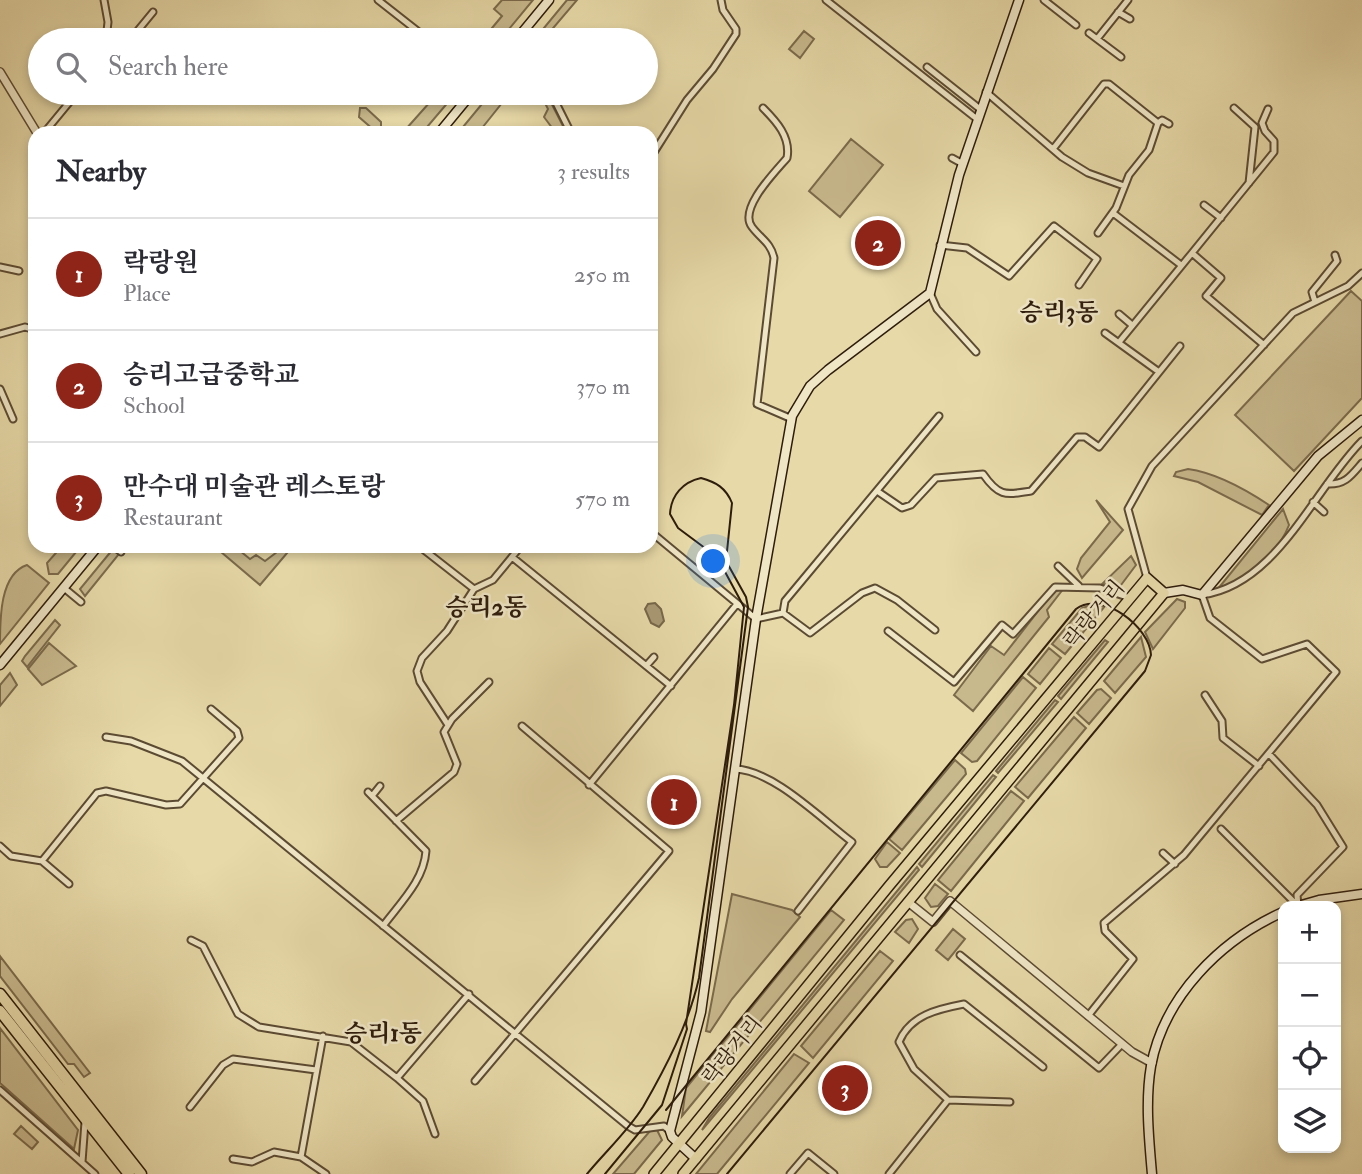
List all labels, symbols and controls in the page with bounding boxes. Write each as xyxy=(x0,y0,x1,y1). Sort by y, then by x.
search box xyxy=(28,28,658,105)
icon: search xyxy=(52,48,90,86)
text: Search here xyxy=(108,51,228,83)
text: Nearby xyxy=(56,153,146,190)
text: 3 results xyxy=(557,157,630,186)
pin: 2 xyxy=(855,217,901,269)
text: 락랑원 xyxy=(123,247,198,279)
text: 1 xyxy=(75,260,83,289)
text: 250 m xyxy=(574,260,630,289)
text: Place xyxy=(123,279,171,308)
district label: 승리3동 xyxy=(1020,297,1098,328)
text: 승리고급중학교 xyxy=(123,359,299,391)
text: 2 xyxy=(73,372,85,401)
text: 370 m xyxy=(576,372,630,401)
text: School xyxy=(123,391,185,420)
text: 만수대 미술관 레스토랑 xyxy=(123,471,385,503)
text: 3 xyxy=(75,484,83,513)
text: 570 m xyxy=(575,484,630,513)
text: Restaurant xyxy=(123,503,223,532)
your location xyxy=(696,544,730,578)
street label: 락랑거리 xyxy=(1058,575,1131,654)
district label: 승리2동 xyxy=(445,592,527,623)
pin: 1 xyxy=(651,776,697,828)
map controls xyxy=(1278,901,1341,1153)
button: + xyxy=(1278,901,1341,964)
button: − xyxy=(1278,964,1341,1027)
street label: 락랑거리 xyxy=(696,1010,768,1090)
district label: 승리1동 xyxy=(344,1018,422,1049)
button: locate xyxy=(1278,1027,1341,1090)
pin: 3 xyxy=(822,1062,868,1114)
button: layers xyxy=(1278,1090,1341,1153)

